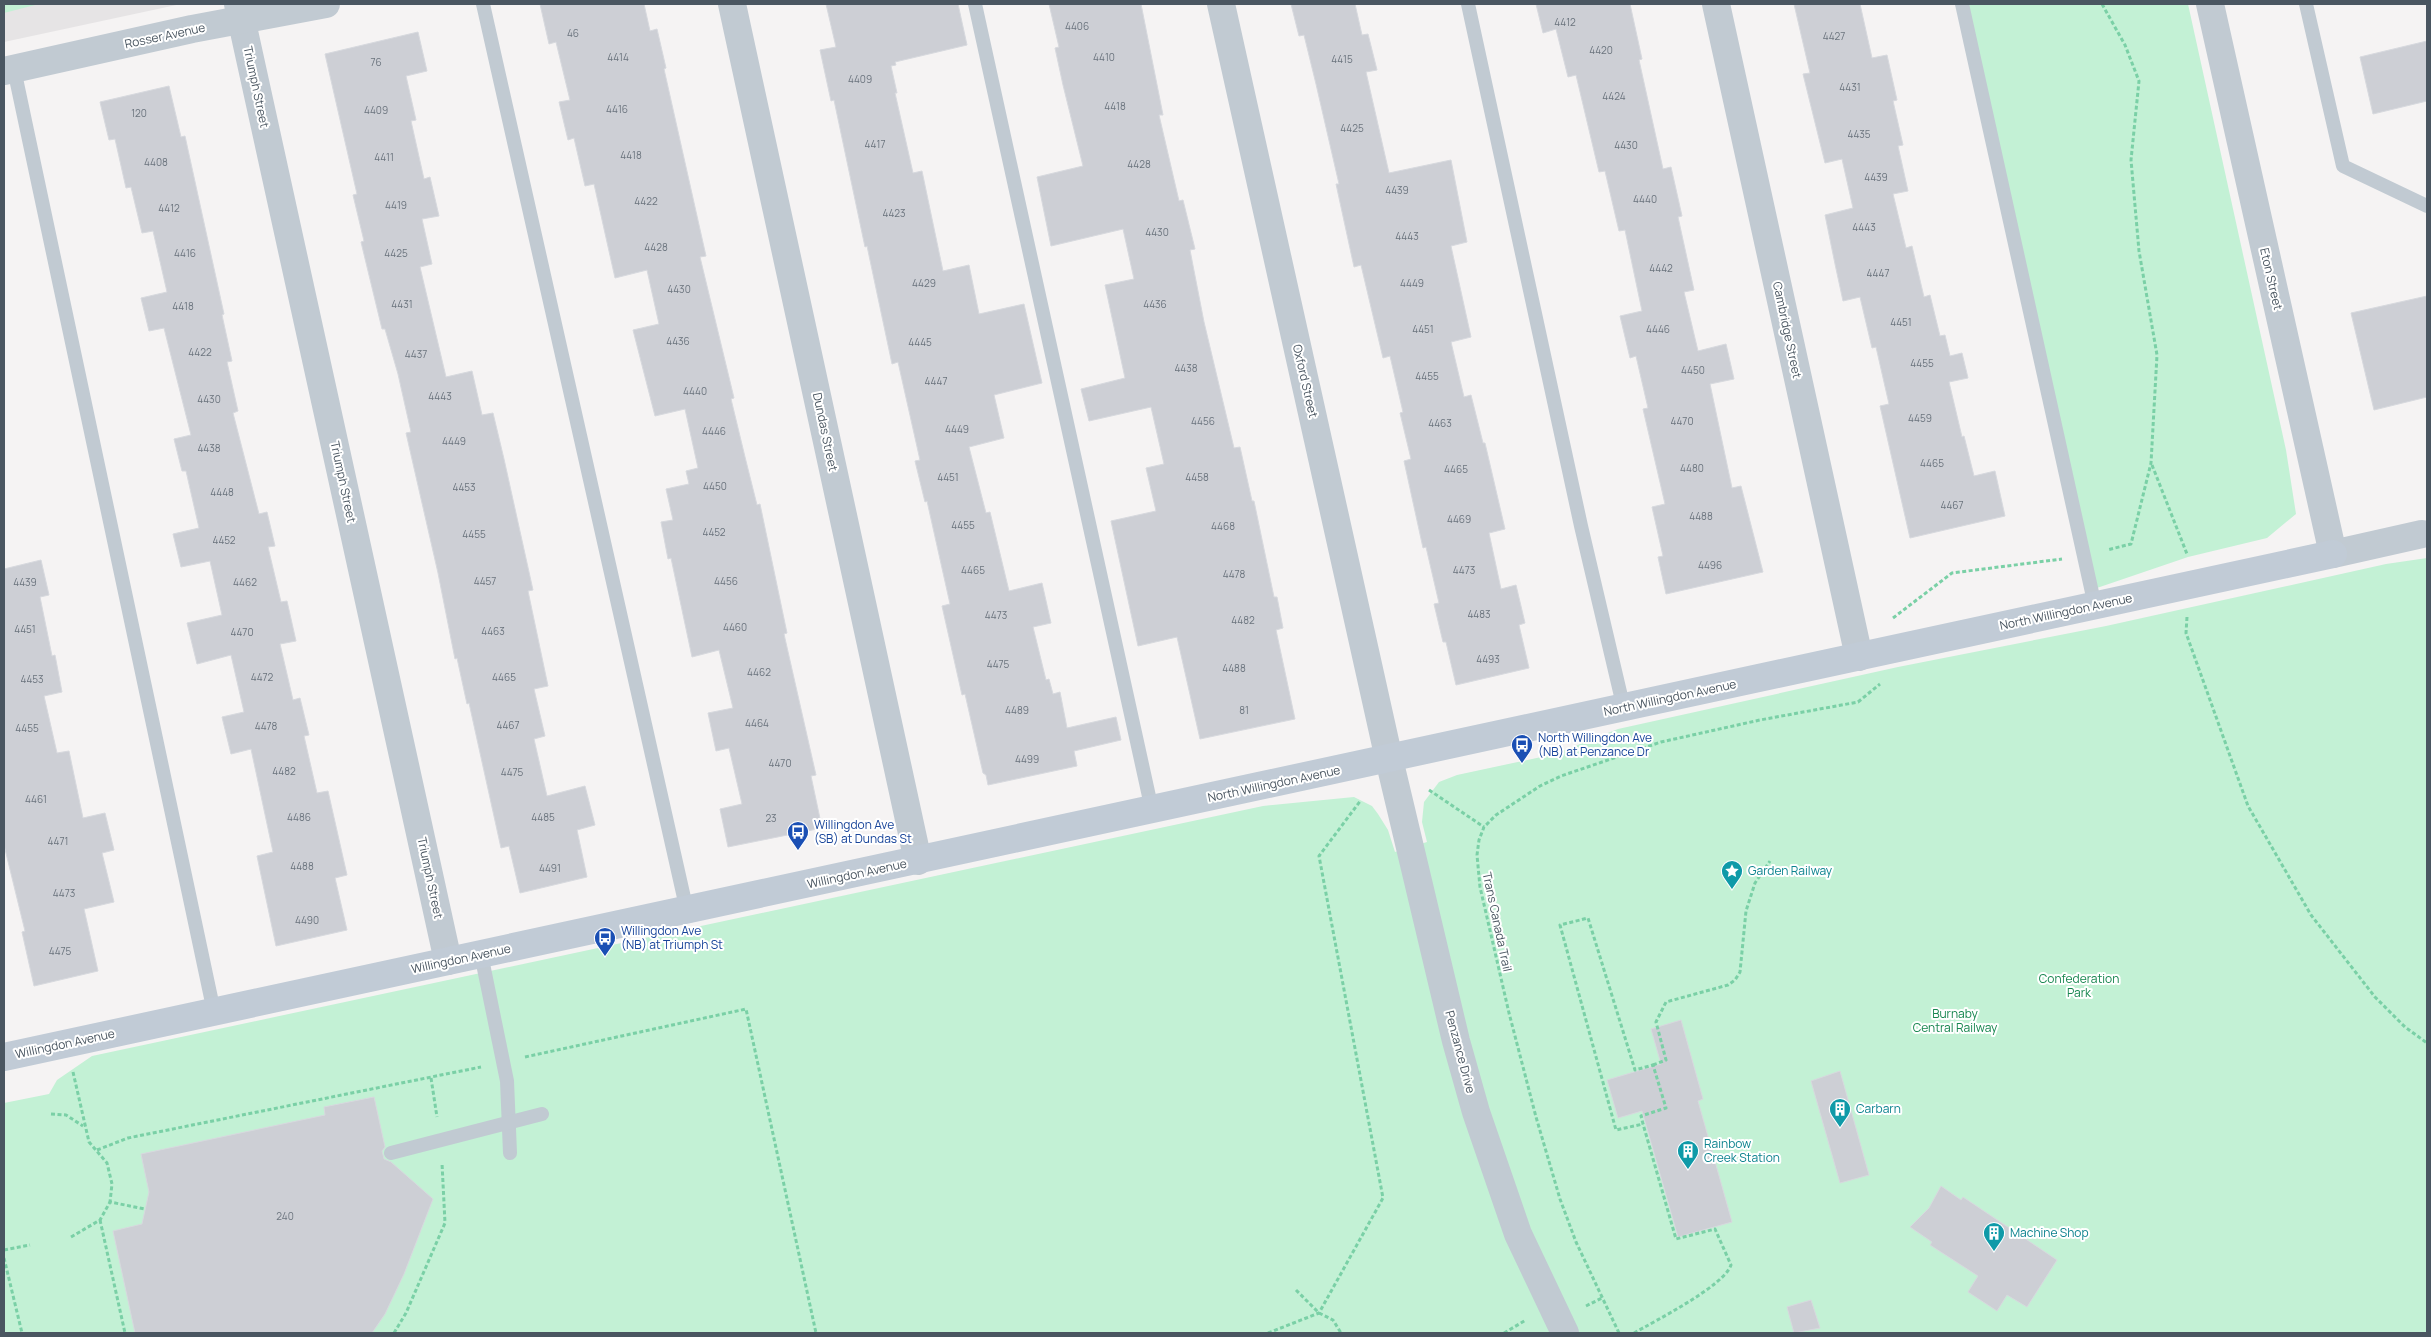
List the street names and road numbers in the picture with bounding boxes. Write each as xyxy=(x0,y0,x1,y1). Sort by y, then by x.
street label: Rosser Avenue xyxy=(123,19,207,52)
street label: Triumph Street xyxy=(240,45,273,129)
street label: Eton Street xyxy=(2256,246,2287,312)
street label: Cambridge Street xyxy=(1769,280,1806,380)
street label: Oxford Street xyxy=(1289,343,1322,419)
street label: Dundas Street xyxy=(809,391,842,473)
street label: Triumph Street xyxy=(327,440,360,524)
street label: North Willingdon Avenue xyxy=(1998,589,2134,634)
street label: North Willingdon Avenue xyxy=(1602,675,1738,720)
street label: North Willingdon Avenue xyxy=(1206,761,1342,806)
street label: Triumph Street xyxy=(414,836,447,920)
street label: Willingdon Avenue xyxy=(806,855,908,892)
street label: Trans Canada Trail xyxy=(1479,871,1516,973)
street label: Willingdon Avenue xyxy=(410,940,512,977)
street label: Penzance Drive xyxy=(1441,1009,1480,1095)
street label: Willingdon Avenue xyxy=(14,1025,116,1062)

